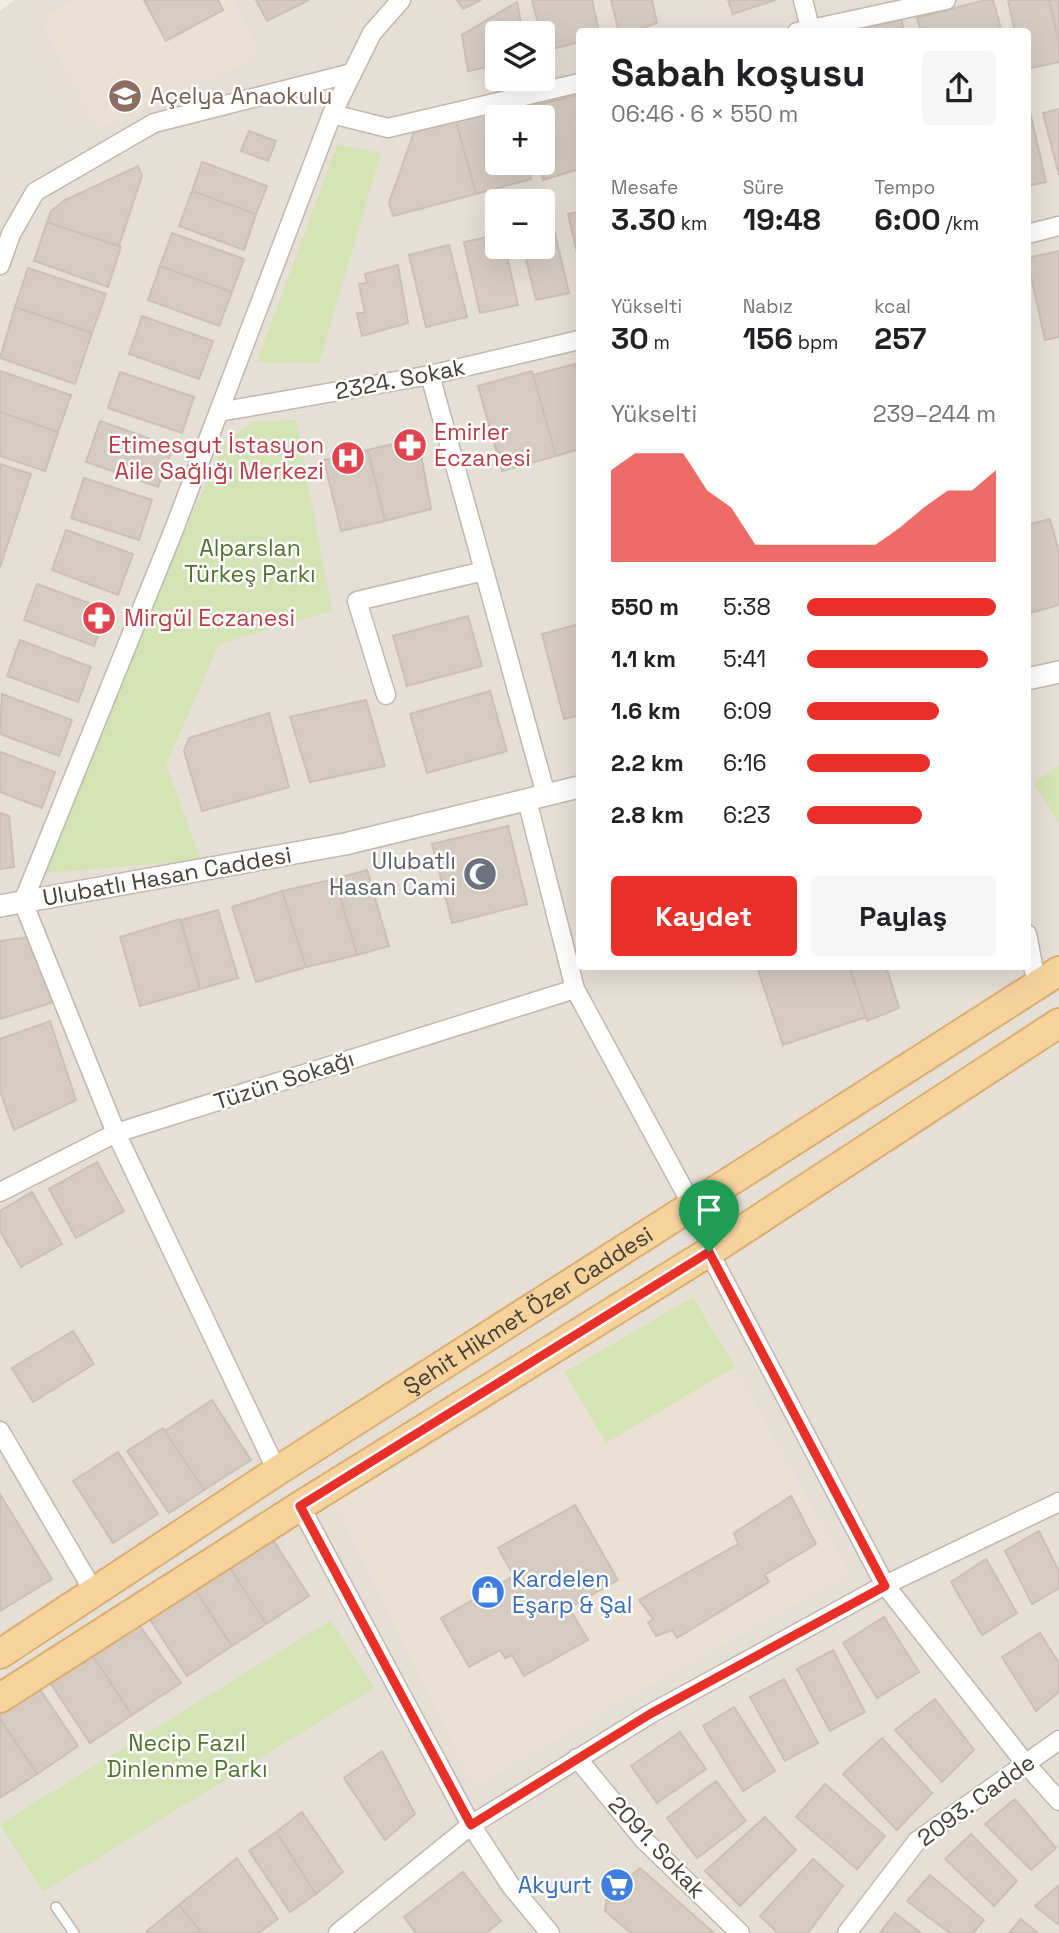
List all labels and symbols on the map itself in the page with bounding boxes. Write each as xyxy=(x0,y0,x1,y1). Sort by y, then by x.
school or university icon: Açelya Anaokulu xyxy=(106,77,144,115)
place label: Açelya Anaokulu xyxy=(150,81,332,111)
street label: 2324. Sokak xyxy=(332,352,468,406)
place label: Emirler Eczanesi xyxy=(434,417,531,473)
pharmacy icon: Emirler Eczanesi xyxy=(391,426,429,464)
place label: Etimesgut İstasyon Aile Sağlığı Merkezi xyxy=(108,430,324,486)
hospital icon: Etimesgut İstasyon Aile Sağlığı Merkezi xyxy=(329,439,367,477)
park label: Alparslan Türkeş Parkı xyxy=(184,533,316,589)
pharmacy icon: Mirgül Eczanesi xyxy=(80,599,118,637)
place label: Mirgül Eczanesi xyxy=(124,603,295,633)
street label: Ulubatlı Hasan Caddesi xyxy=(40,839,294,913)
place label: Ulubatlı Hasan Cami xyxy=(329,846,456,902)
mosque icon: Ulubatlı Hasan Cami xyxy=(461,855,499,893)
street label: Tüzün Sokağı xyxy=(210,1043,358,1117)
pin xyxy=(679,1180,739,1252)
street label: Şehit Hikmet Özer Caddesi xyxy=(398,1220,659,1401)
place label: Kardelen Eşarp & Şal xyxy=(512,1564,632,1620)
shop icon: Kardelen Eşarp & Şal xyxy=(469,1573,507,1611)
park label: Necip Fazıl Dinlenme Parkı xyxy=(106,1728,268,1784)
street label: 2093. Cadde xyxy=(911,1747,1041,1853)
street label: 2091. Sokak xyxy=(602,1789,712,1905)
supermarket icon: Akyurt xyxy=(598,1866,636,1904)
place label: Akyurt xyxy=(518,1870,592,1900)

